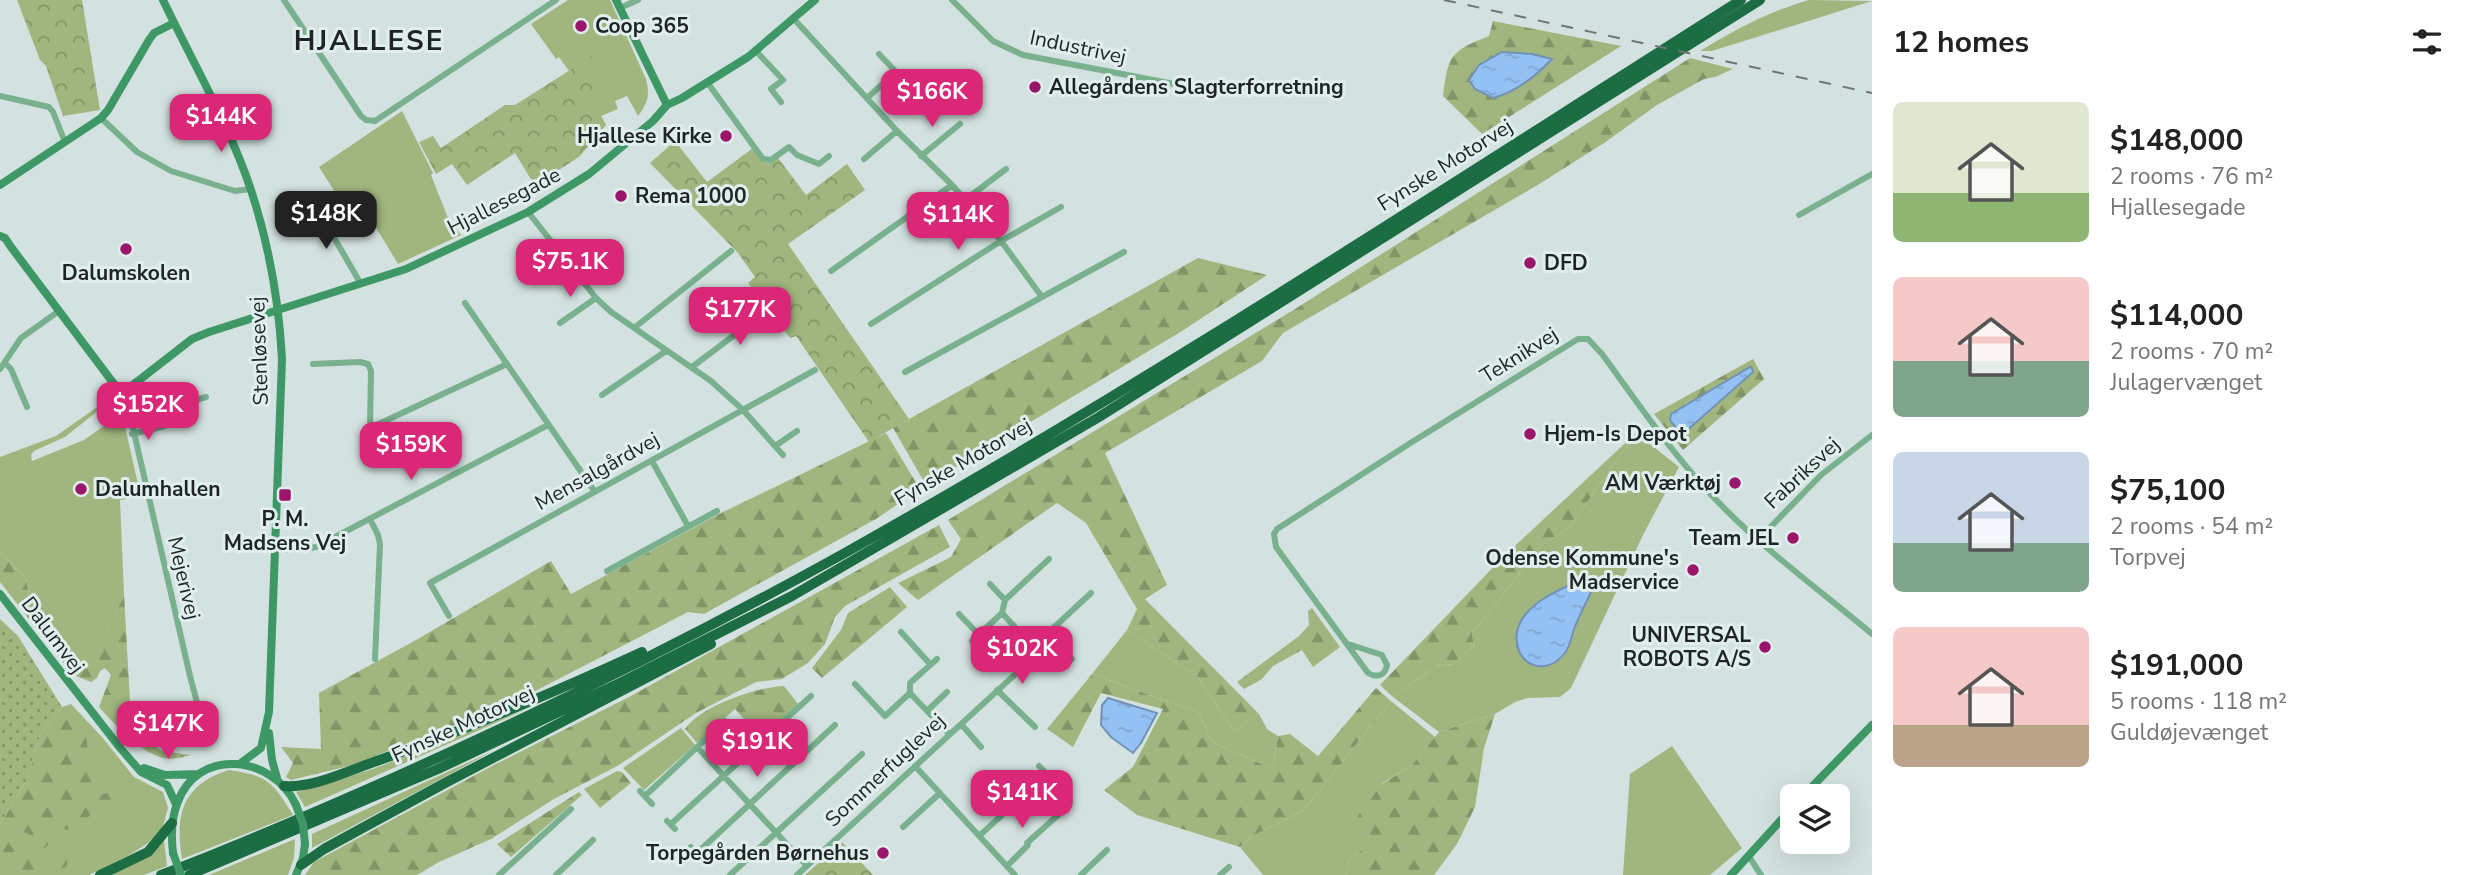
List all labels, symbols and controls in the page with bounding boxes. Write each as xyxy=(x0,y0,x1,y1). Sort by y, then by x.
place label: Coop 365 xyxy=(595,12,689,40)
marker: Coop 365 xyxy=(573,18,589,34)
district label: HJALLESE xyxy=(294,22,444,60)
text: 12 homes xyxy=(1893,22,2029,63)
street label: Industrivej xyxy=(1027,23,1129,71)
icon: filters xyxy=(2408,23,2446,61)
pin: $166K xyxy=(883,69,981,129)
place label: Allegårdens Slagterforretning xyxy=(1049,73,1344,101)
text: $166K xyxy=(897,76,967,107)
marker: Allegårdens Slagterforretning xyxy=(1027,79,1043,95)
pin: $144K xyxy=(172,94,270,154)
text: $144K xyxy=(186,101,256,132)
street label: Fynske Motorvej xyxy=(1372,112,1518,218)
text: $148,000 xyxy=(2110,120,2243,161)
place label: Hjallese Kirke xyxy=(577,122,712,150)
marker: Hjallese Kirke xyxy=(718,128,734,144)
icon: home xyxy=(1949,130,2033,214)
street label: Hjallesegade xyxy=(443,160,565,242)
text: 2 rooms · 76 m² xyxy=(2110,161,2273,192)
place label: Rema 1000 xyxy=(635,182,747,210)
marker: Rema 1000 xyxy=(613,188,629,204)
pin: $148K xyxy=(277,191,375,251)
pin: $114K xyxy=(909,192,1007,252)
text: Hjallesegade xyxy=(2110,192,2245,223)
text: $148K xyxy=(291,198,361,229)
text: $114K xyxy=(923,199,993,230)
pin: $75.1K xyxy=(513,240,627,299)
marker: Dalumskolen xyxy=(118,241,134,257)
text: $75.1K xyxy=(532,246,608,277)
place label: DFD xyxy=(1544,249,1588,277)
marker: DFD xyxy=(1522,255,1538,271)
place label: Dalumskolen xyxy=(62,259,190,287)
pin: $177K xyxy=(691,288,789,347)
text: $177K xyxy=(705,294,775,325)
text: $114,000 xyxy=(2110,295,2243,336)
street label: Stenløsevej xyxy=(243,296,275,406)
icon: home xyxy=(1949,305,2033,389)
street label: Teknikvej xyxy=(1475,320,1563,390)
text: 2 rooms · 70 m² xyxy=(2110,336,2273,367)
text: Julagervænget xyxy=(2110,367,2262,398)
pin: $152K xyxy=(99,382,197,442)
text: $152K xyxy=(113,389,183,420)
street label: Fynske Motorvej xyxy=(889,411,1037,513)
place label: Hjem-Is Depot xyxy=(1544,420,1687,448)
pin: $159K xyxy=(362,422,460,482)
street label: Mensalgårdvej xyxy=(530,425,664,517)
marker: Hjem-Is Depot xyxy=(1522,426,1538,442)
text: $159K xyxy=(376,429,446,460)
street label: Fabriksvej xyxy=(1758,431,1846,515)
place label: AM Værktøj xyxy=(1605,469,1721,497)
text: $75,100 xyxy=(2110,470,2225,511)
place label: Dalumhallen xyxy=(95,475,221,503)
marker: AM Værktøj xyxy=(1727,475,1743,491)
icon: home xyxy=(1949,480,2033,564)
marker: Dalumhallen xyxy=(73,481,89,497)
marker: P. M. Madsens Vej xyxy=(277,487,293,503)
place label: P. M. Madsens Vej xyxy=(224,505,346,557)
text: 2 rooms · 54 m² xyxy=(2110,511,2273,542)
place label: Team JEL xyxy=(1689,524,1779,552)
marker: Team JEL xyxy=(1785,530,1801,546)
street label: Mejerivej xyxy=(161,534,207,622)
text: Torpvej xyxy=(2110,542,2186,573)
place label: Odense Kommune's Madservice xyxy=(1485,544,1679,596)
marker: Odense Kommune's Madservice xyxy=(1685,562,1701,578)
street label: Dalumvej xyxy=(15,591,91,679)
place label: UNIVERSAL ROBOTS A/S xyxy=(1623,621,1751,673)
pin: $102K xyxy=(973,626,1071,686)
text: $102K xyxy=(987,633,1057,664)
marker: UNIVERSAL ROBOTS A/S xyxy=(1757,639,1773,655)
text: $191,000 xyxy=(2110,645,2243,686)
icon: home xyxy=(1949,655,2033,739)
street label: Fynske Motorvej xyxy=(387,679,539,769)
text: 5 rooms · 118 m² xyxy=(2110,686,2287,717)
pin: $147K xyxy=(119,702,217,761)
street label: Sommerfuglevej xyxy=(819,707,951,833)
text: $147K xyxy=(133,708,203,739)
text: Guldøjevænget xyxy=(2110,717,2268,748)
pin: $191K xyxy=(708,720,806,779)
text: $191K xyxy=(722,726,792,757)
pin: $141K xyxy=(973,770,1071,830)
text: $141K xyxy=(987,777,1057,808)
map controls xyxy=(1780,784,1850,854)
button: layers xyxy=(1780,784,1850,854)
place label: Torpegården Børnehus xyxy=(646,839,869,867)
marker: Torpegården Børnehus xyxy=(875,845,891,861)

